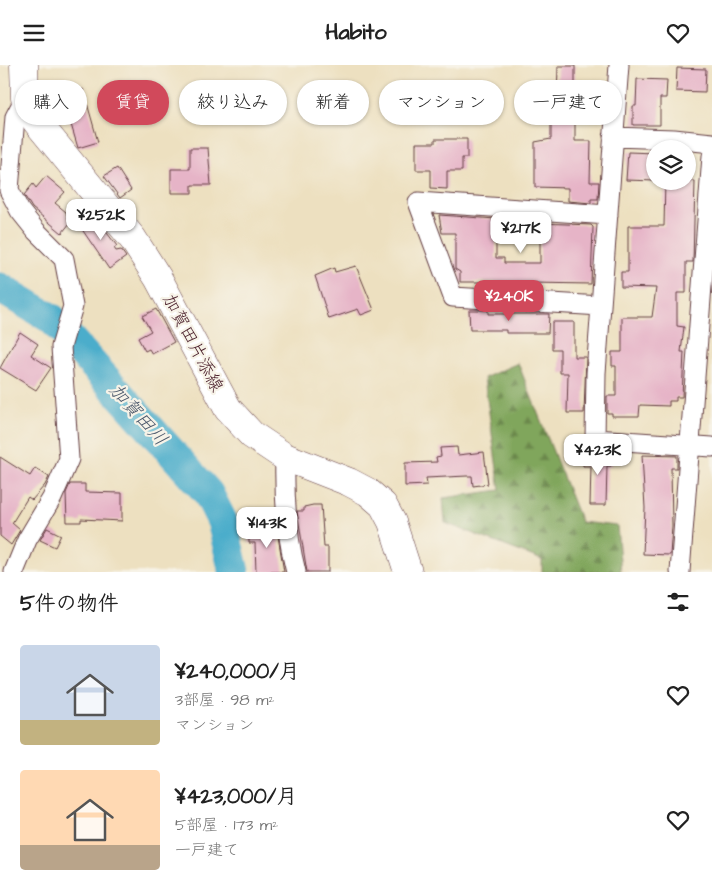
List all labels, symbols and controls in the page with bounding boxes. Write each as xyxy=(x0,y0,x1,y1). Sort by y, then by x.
text: Habito xyxy=(325,17,387,48)
icon: menu xyxy=(20,19,48,47)
icon: heart xyxy=(664,19,692,47)
chip: 購入 xyxy=(15,80,87,125)
chip: 賃貸 xyxy=(97,80,169,125)
chip: 絞り込み xyxy=(179,80,287,125)
chip: 新着 xyxy=(297,80,369,125)
chip: マンション xyxy=(379,80,504,125)
chip: 一戸建て xyxy=(514,80,622,125)
map controls xyxy=(646,140,696,190)
button: layers xyxy=(646,140,696,190)
pin: ¥252K xyxy=(66,199,136,241)
text: ¥252K xyxy=(77,204,125,226)
pin: ¥217K xyxy=(486,211,556,254)
text: ¥217K xyxy=(501,217,541,239)
pin: ¥240K xyxy=(474,279,544,322)
text: ¥240K xyxy=(485,285,533,307)
street label: 加賀田片添線 xyxy=(157,289,229,397)
water label: 加賀田川 xyxy=(103,378,173,452)
pin: ¥423K xyxy=(563,433,633,476)
text: ¥423K xyxy=(575,439,621,461)
pin: ¥143K xyxy=(232,507,302,549)
text: ¥143K xyxy=(247,512,287,534)
icon: filters xyxy=(664,588,692,616)
text: 5件の物件 xyxy=(20,589,119,618)
text: ¥240,000/月 xyxy=(175,657,300,686)
icon: home xyxy=(60,665,120,725)
icon: heart xyxy=(664,681,692,709)
text: 3部屋 · 98 m² xyxy=(175,689,275,711)
text: マンション xyxy=(175,714,254,736)
text: ¥423,000/月 xyxy=(175,782,297,811)
icon: home xyxy=(60,790,120,850)
icon: heart xyxy=(664,806,692,834)
text: 5部屋 · 173 m² xyxy=(175,814,278,836)
text: 一戸建て xyxy=(175,839,239,861)

